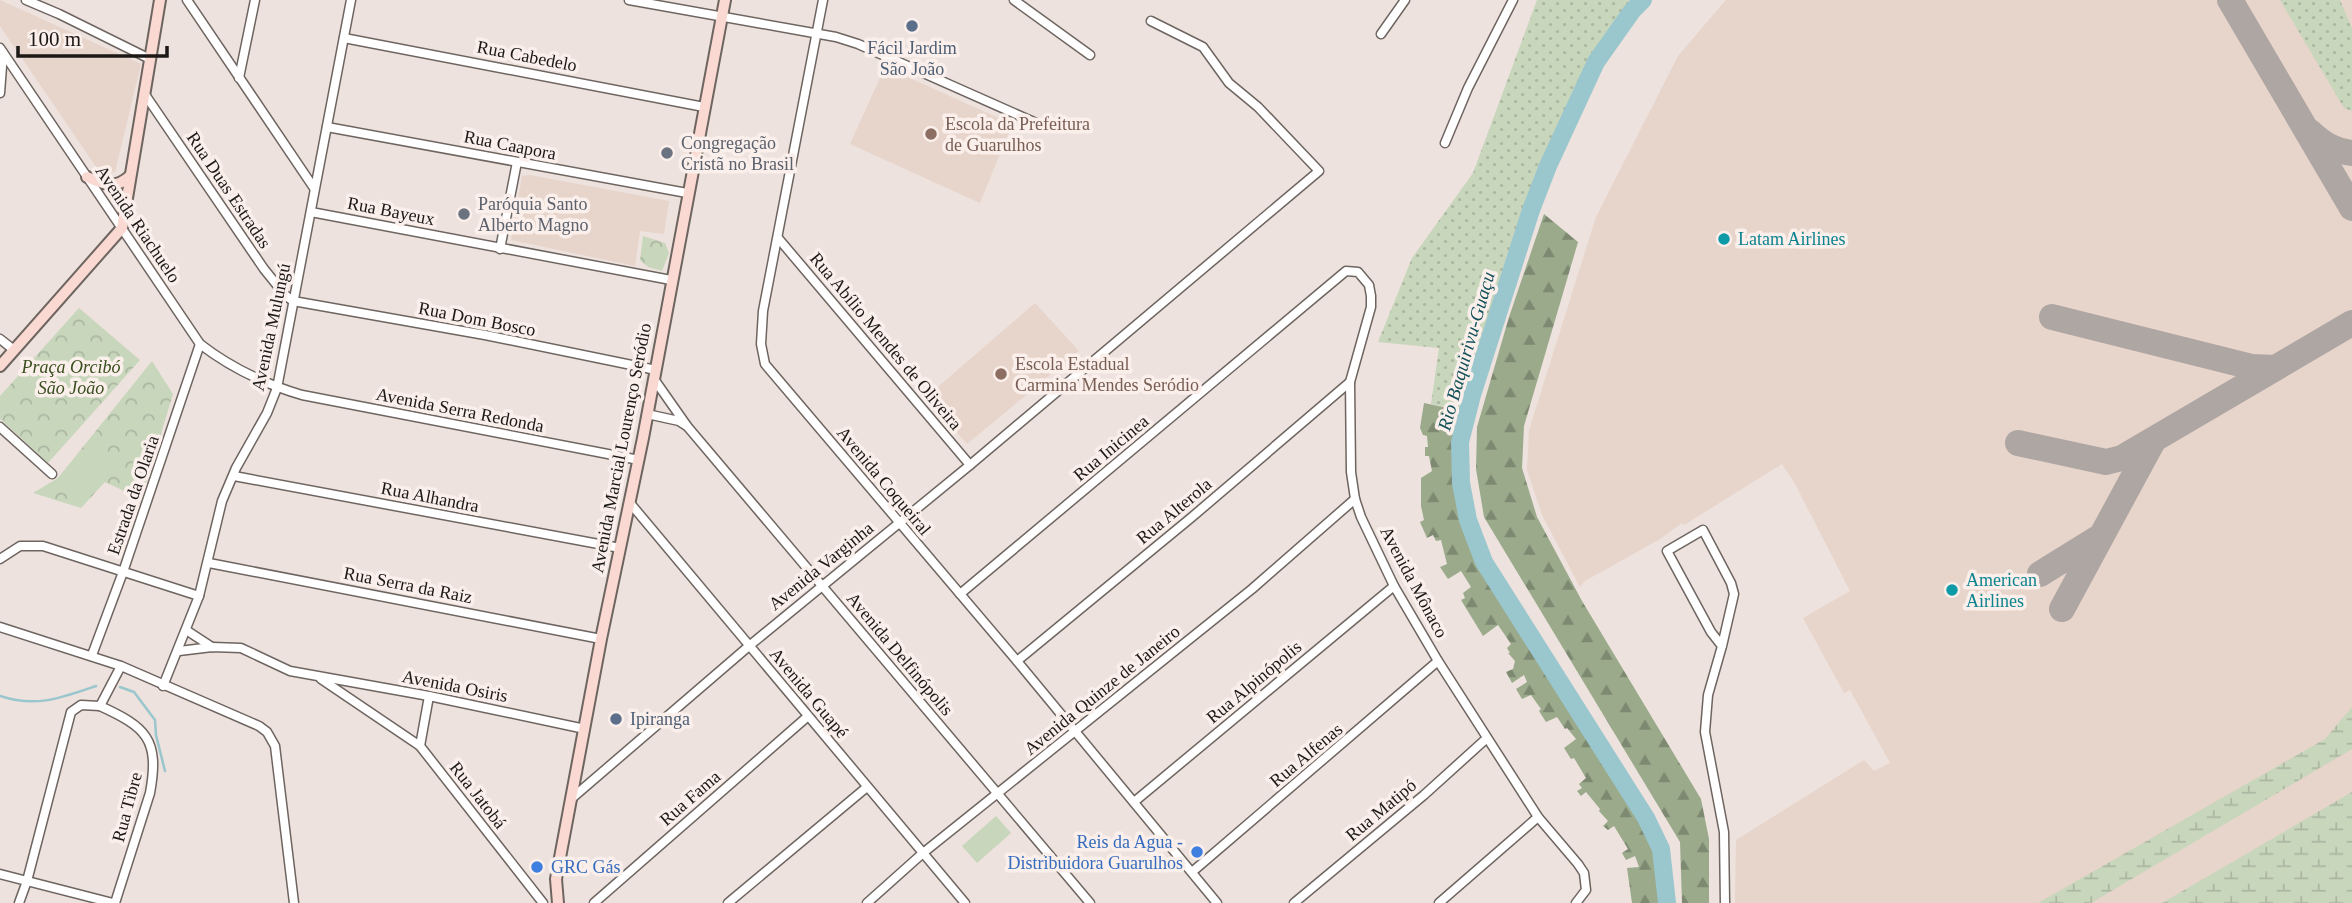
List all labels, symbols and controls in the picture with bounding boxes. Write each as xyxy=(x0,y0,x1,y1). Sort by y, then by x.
scale bar xyxy=(18,14,166,58)
marker: Fácil Jardim São João xyxy=(904,18,920,34)
text: 100 m xyxy=(28,27,81,51)
street label: Rua Cabedelo xyxy=(475,37,579,75)
place label: Fácil Jardim São João xyxy=(867,38,957,79)
place label: Escola da Prefeitura de Guarulhos xyxy=(945,114,1090,155)
street label: Rua Caapora xyxy=(462,126,558,164)
marker: Escola da Prefeitura de Guarulhos xyxy=(923,126,939,142)
street label: Rua Duas Estradas xyxy=(183,128,275,252)
place label: Congregação Cristã no Brasil xyxy=(681,133,794,174)
marker: Congregação Cristã no Brasil xyxy=(659,145,675,161)
street label: Avenida Riachuelo xyxy=(91,162,185,286)
street label: Rua Bayeux xyxy=(346,193,436,229)
place label: Paróquia Santo Alberto Magno xyxy=(478,194,588,235)
marker: Paróquia Santo Alberto Magno xyxy=(456,206,472,222)
place label: Latam Airlines xyxy=(1738,229,1845,249)
marker: Latam Airlines xyxy=(1716,231,1732,247)
street label: Rua Abílio Mendes de Oliveira xyxy=(806,248,966,434)
street label: Avenida Mulungú xyxy=(248,261,294,393)
water label: Rio Baquirivu-Guaçu xyxy=(1433,269,1499,434)
street label: Rua Dom Bosco xyxy=(417,298,537,340)
street label: Avenida Marcial Lourenço Seródio xyxy=(587,321,655,575)
place label: Escola Estadual Carmina Mendes Seródio xyxy=(1015,354,1199,395)
park label: Praça Orcibó São João xyxy=(21,357,120,398)
marker: Escola Estadual Carmina Mendes Seródio xyxy=(993,366,1009,382)
street label: Avenida Serra Redonda xyxy=(374,384,546,436)
street label: Rua Inicinea xyxy=(1070,411,1152,485)
street label: Avenida Coqueiral xyxy=(833,423,935,539)
street label: Estrada da Olaria xyxy=(103,433,163,557)
street label: Rua Alterola xyxy=(1133,474,1215,548)
street label: Rua Alhandra xyxy=(379,478,481,516)
street label: Avenida Varginha xyxy=(765,518,877,614)
street label: Avenida Mônaco xyxy=(1376,523,1452,641)
street label: Rua Serra da Raiz xyxy=(342,563,474,607)
place label: American Airlines xyxy=(1966,570,2037,611)
marker: American Airlines xyxy=(1944,582,1960,598)
street label: Avenida Delfinópolis xyxy=(843,589,957,719)
street label: Avenida Quinze de Janeiro xyxy=(1020,621,1184,759)
street label: Rua Alpinópolis xyxy=(1203,637,1305,727)
street label: Avenida Guapé xyxy=(766,644,852,742)
street label: Avenida Osiris xyxy=(400,666,510,706)
place label: Ipiranga xyxy=(630,709,690,729)
marker: Ipiranga xyxy=(608,711,624,727)
street label: Rua Alfenas xyxy=(1266,719,1346,791)
street label: Rua Jatobá xyxy=(446,758,510,832)
street label: Rua Fama xyxy=(656,766,724,830)
street label: Rua Tibre xyxy=(108,770,146,844)
street label: Rua Matipó xyxy=(1342,775,1420,845)
place label: Reis da Agua - Distribuidora Guarulhos xyxy=(1008,832,1183,873)
marker: Reis da Agua - Distribuidora Guarulhos xyxy=(1189,844,1205,860)
place label: GRC Gás xyxy=(551,857,621,877)
marker: GRC Gás xyxy=(529,859,545,875)

